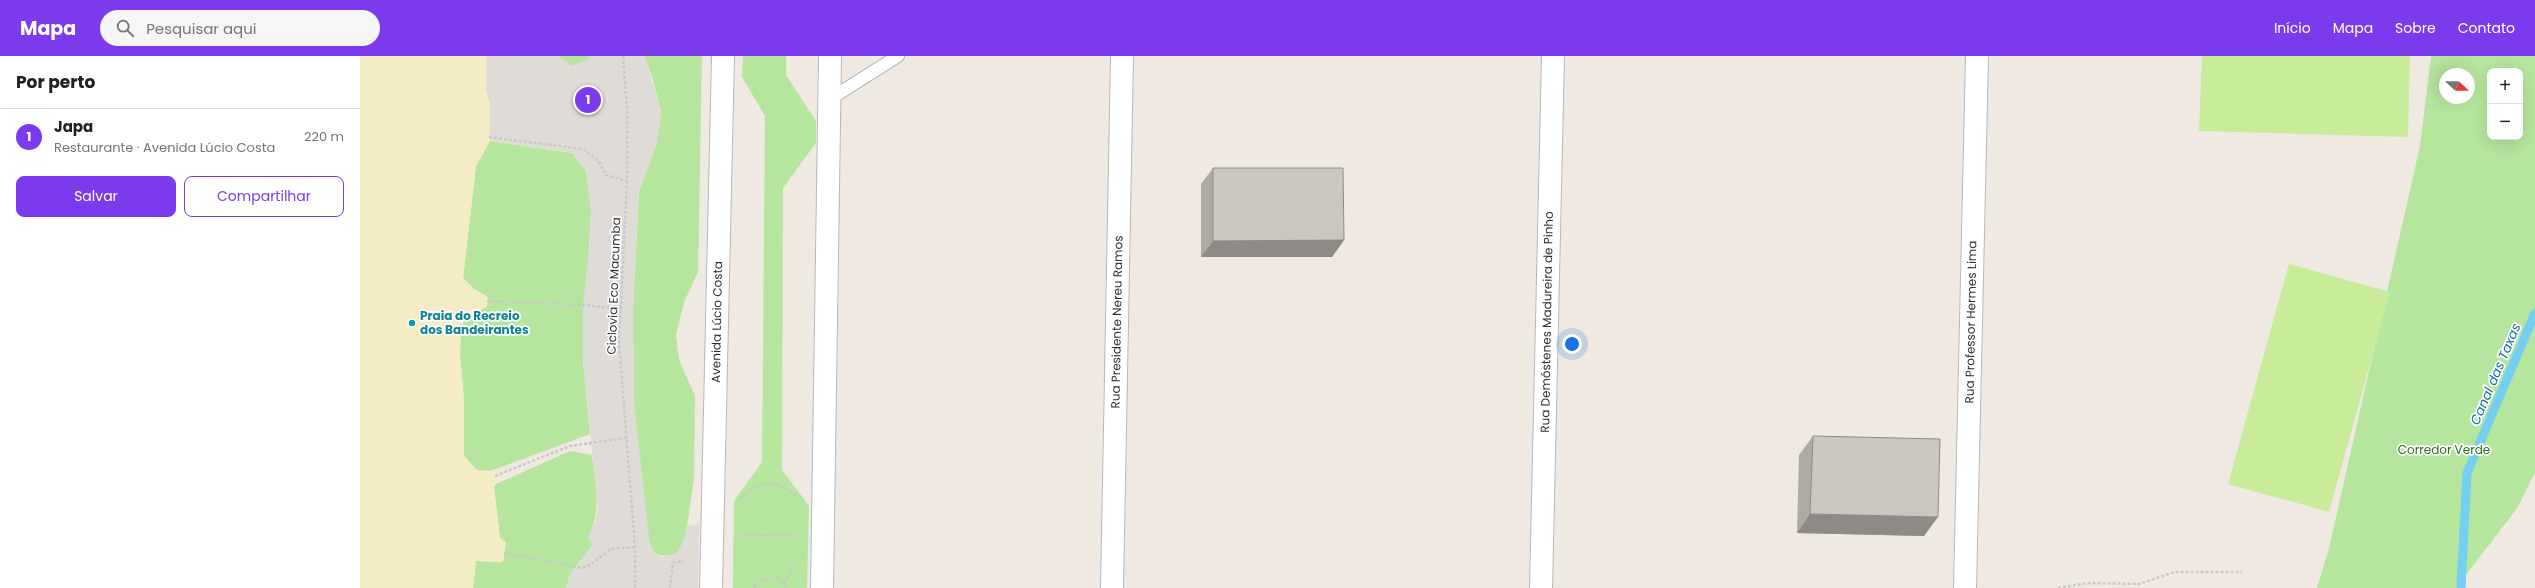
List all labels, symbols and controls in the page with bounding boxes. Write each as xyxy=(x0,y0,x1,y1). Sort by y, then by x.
search box xyxy=(100,10,380,46)
text: Mapa xyxy=(20,15,76,42)
icon: search xyxy=(114,17,136,39)
text: Pesquisar aqui xyxy=(146,18,257,39)
text: Início xyxy=(2274,18,2311,38)
text: Mapa xyxy=(2333,18,2373,38)
text: Sobre xyxy=(2395,18,2436,38)
text: Contato xyxy=(2458,18,2515,38)
north arrow xyxy=(2439,68,2475,104)
map controls xyxy=(2487,68,2523,140)
button: + xyxy=(2487,68,2523,104)
text: Por perto xyxy=(16,70,95,94)
pin: 1 xyxy=(575,85,601,115)
button: − xyxy=(2487,104,2523,140)
text: Japa xyxy=(54,116,93,137)
text: 1 xyxy=(27,127,31,146)
text: 220 m xyxy=(304,127,344,146)
text: Restaurante · Avenida Lúcio Costa xyxy=(54,138,275,157)
button: Salvar xyxy=(16,176,176,217)
button: Compartilhar xyxy=(184,176,344,217)
street label: Rua Demóstenes Madureira de Pinho xyxy=(1536,211,1557,433)
street label: Ciclovia Eco Macumba xyxy=(603,217,624,355)
street label: Rua Presidente Nereu Ramos xyxy=(1106,235,1127,409)
street label: Rua Professor Hermes Lima xyxy=(1961,240,1980,404)
street label: Avenida Lúcio Costa xyxy=(707,261,726,383)
place label: Praia do Recreio dos Bandeirantes xyxy=(420,307,529,338)
marker: Praia do Recreio dos Bandeirantes xyxy=(407,318,417,328)
water label: Canal das Taxas xyxy=(2465,320,2526,428)
your location xyxy=(1562,334,1582,354)
park label: Corredor Verde xyxy=(2398,441,2490,458)

